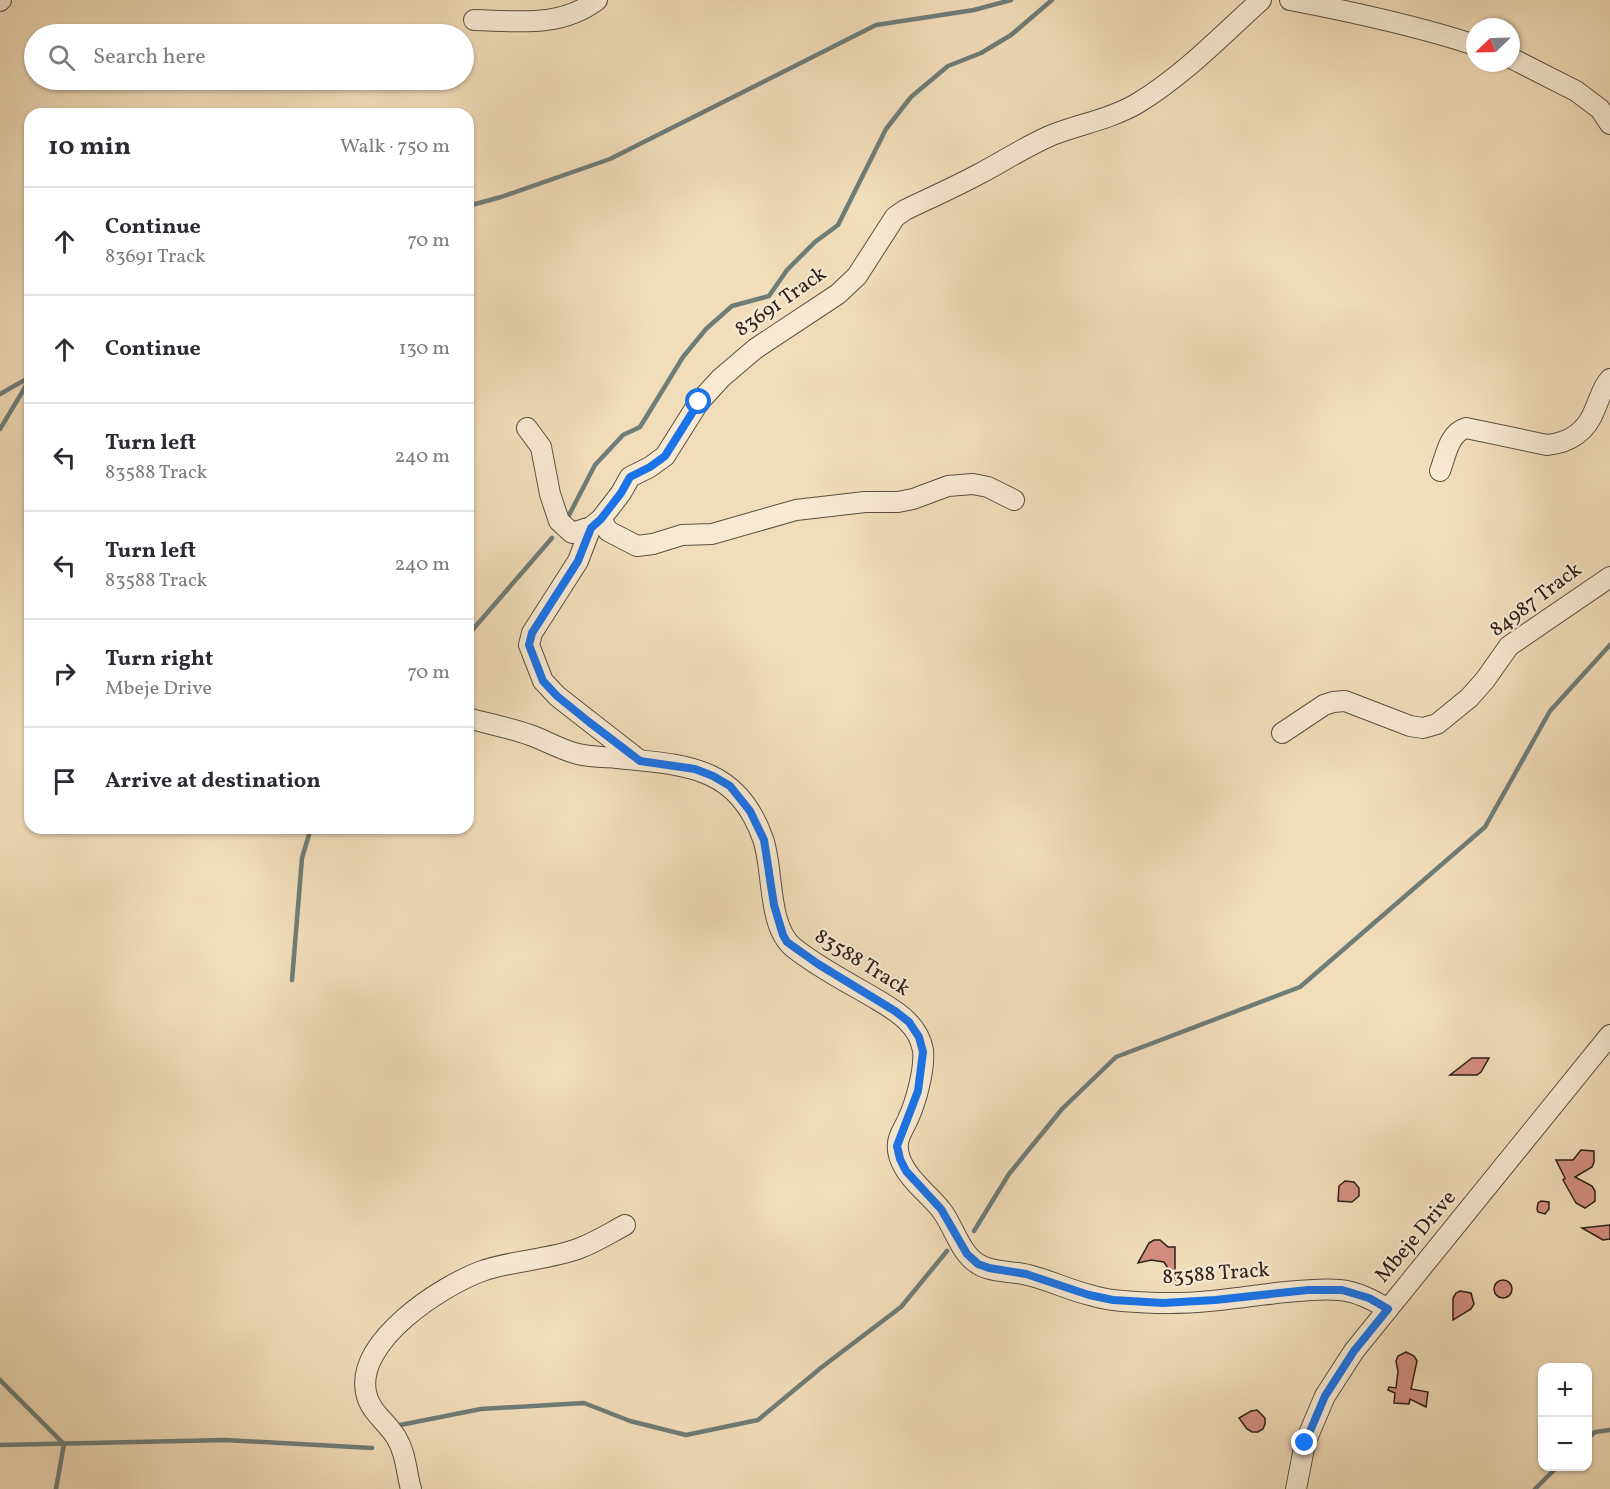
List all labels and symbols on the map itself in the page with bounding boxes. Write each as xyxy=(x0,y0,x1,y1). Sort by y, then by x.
north arrow xyxy=(1466,18,1520,72)
street label: 83691 Track xyxy=(729,259,833,344)
route start xyxy=(685,388,711,414)
street label: 84987 Track xyxy=(1484,556,1588,644)
street label: 83588 Track xyxy=(809,922,916,1004)
street label: Mbeje Drive xyxy=(1369,1185,1463,1289)
street label: 83588 Track xyxy=(1161,1256,1271,1292)
route end xyxy=(1291,1429,1317,1455)

